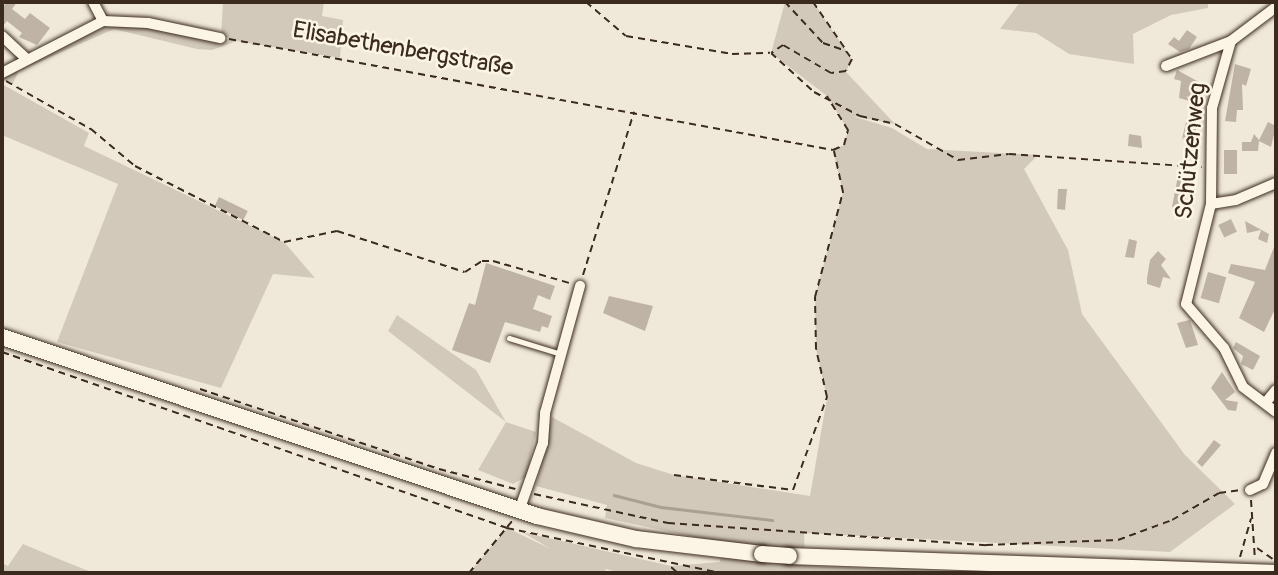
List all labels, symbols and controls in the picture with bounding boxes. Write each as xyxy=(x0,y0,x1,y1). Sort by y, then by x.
street label: Elisabethenbergstraße xyxy=(291,15,515,83)
street label: Schützenweg xyxy=(1170,81,1212,221)

